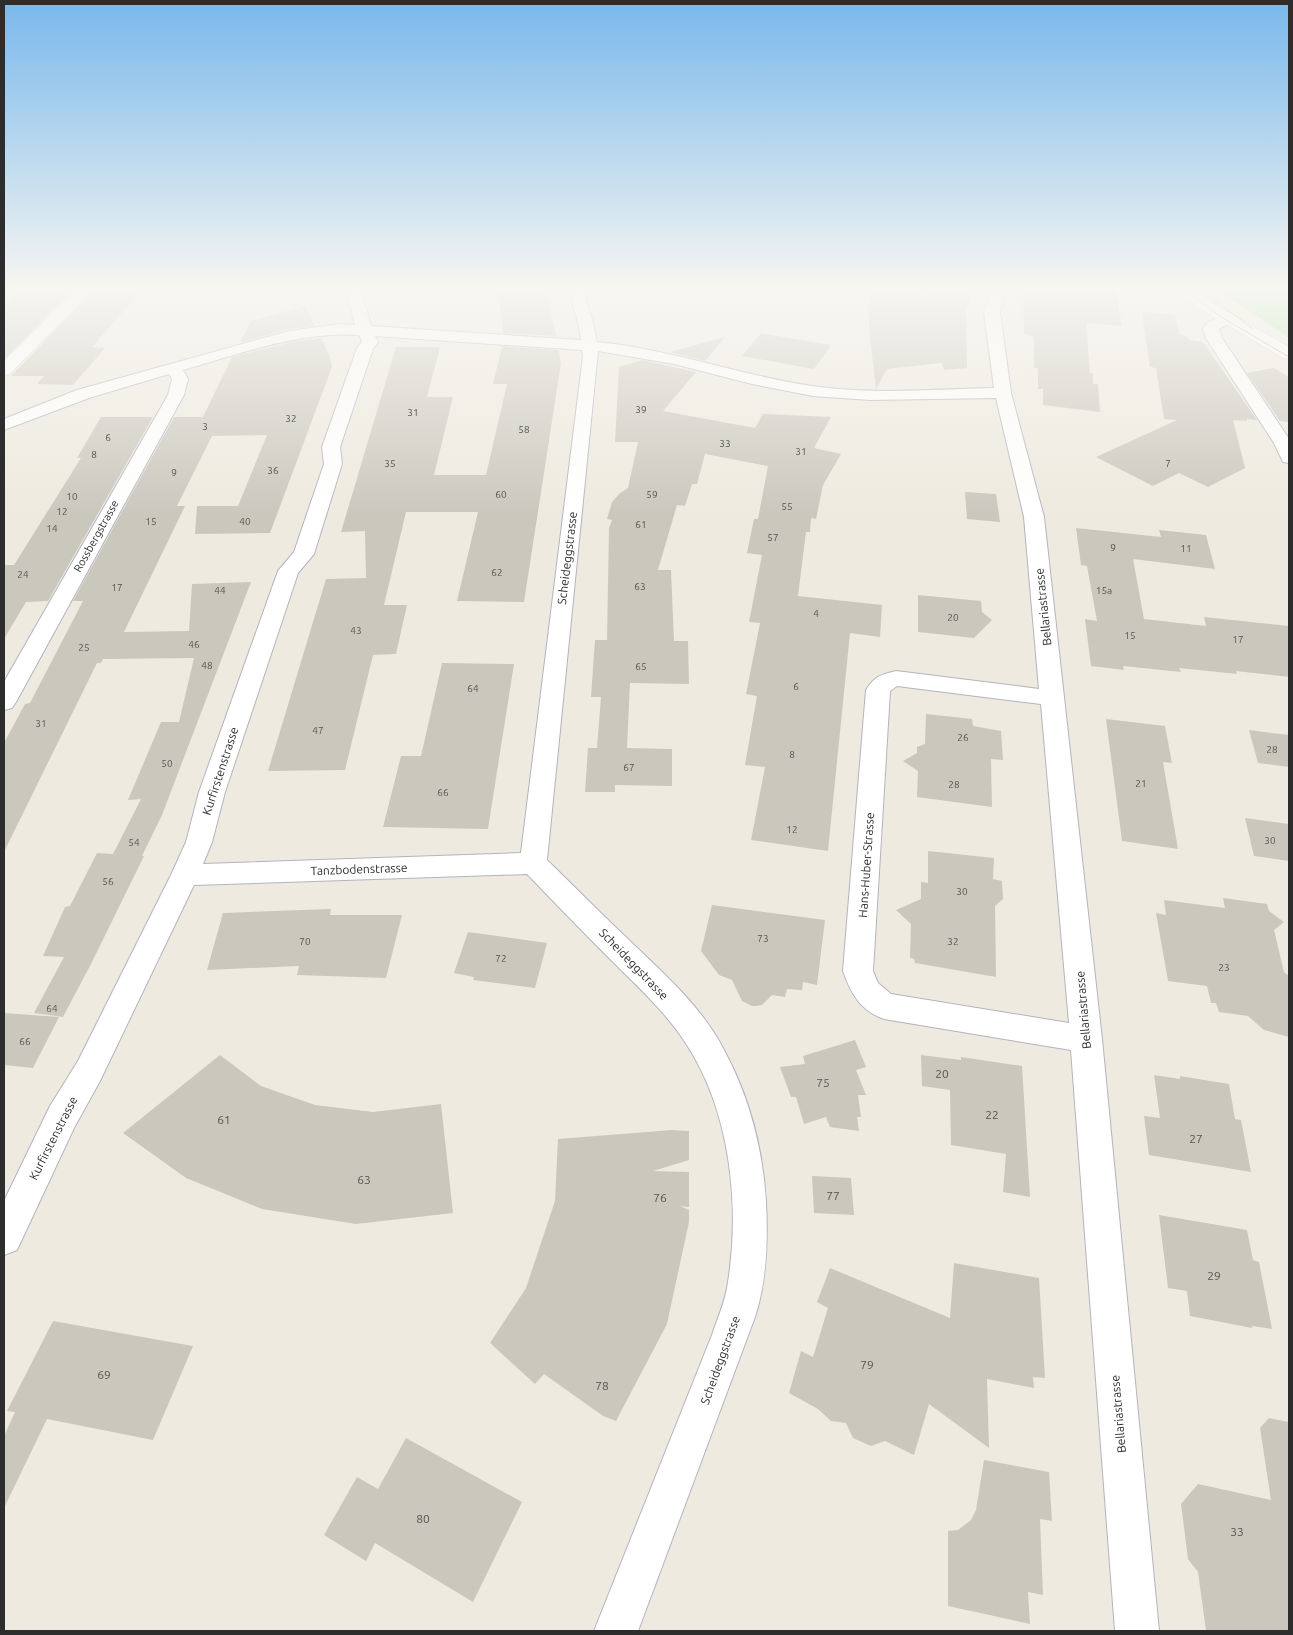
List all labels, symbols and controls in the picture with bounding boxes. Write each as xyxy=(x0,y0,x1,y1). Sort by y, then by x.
house number: 39 xyxy=(635,404,647,415)
house number: 31 xyxy=(407,407,419,418)
house number: 32 xyxy=(285,413,297,424)
house number: 3 xyxy=(202,421,208,432)
house number: 58 xyxy=(518,424,530,435)
house number: 6 xyxy=(105,432,111,443)
house number: 33 xyxy=(719,438,731,449)
house number: 31 xyxy=(795,446,807,457)
house number: 8 xyxy=(91,449,97,460)
house number: 35 xyxy=(384,458,396,469)
house number: 7 xyxy=(1165,458,1171,469)
house number: 36 xyxy=(267,465,279,476)
house number: 9 xyxy=(171,467,177,478)
house number: 60 xyxy=(495,489,507,500)
house number: 59 xyxy=(646,489,658,500)
house number: 10 xyxy=(66,491,78,502)
street label: Rossbergstrasse xyxy=(71,498,121,574)
house number: 55 xyxy=(781,501,793,512)
house number: 12 xyxy=(56,506,68,517)
street label: Scheideggstrasse xyxy=(555,511,579,605)
house number: 15 xyxy=(145,516,157,527)
house number: 40 xyxy=(239,516,251,527)
house number: 61 xyxy=(635,519,647,530)
house number: 14 xyxy=(46,523,58,534)
house number: 57 xyxy=(767,532,779,543)
house number: 9 xyxy=(1110,542,1116,553)
house number: 11 xyxy=(1180,543,1192,554)
house number: 62 xyxy=(491,567,503,578)
street label: Bellariastrasse xyxy=(1032,568,1054,646)
house number: 24 xyxy=(17,569,29,580)
house number: 63 xyxy=(634,581,646,592)
house number: 17 xyxy=(111,582,123,593)
house number: 44 xyxy=(214,585,226,596)
house number: 15a xyxy=(1096,585,1112,596)
house number: 4 xyxy=(813,608,819,619)
house number: 20 xyxy=(947,612,959,623)
house number: 43 xyxy=(350,625,362,636)
house number: 15 xyxy=(1124,630,1136,641)
house number: 17 xyxy=(1232,634,1244,645)
house number: 46 xyxy=(188,639,200,650)
house number: 25 xyxy=(78,642,90,653)
house number: 48 xyxy=(201,660,213,671)
house number: 65 xyxy=(635,661,647,672)
house number: 6 xyxy=(793,681,799,692)
house number: 64 xyxy=(467,683,479,694)
house number: 31 xyxy=(35,718,47,729)
street label: Kurfirstenstrasse xyxy=(200,725,240,817)
house number: 47 xyxy=(312,725,324,736)
house number: 26 xyxy=(957,732,969,743)
house number: 28 xyxy=(1266,744,1278,755)
house number: 8 xyxy=(789,749,795,760)
house number: 50 xyxy=(161,758,173,769)
house number: 67 xyxy=(623,762,635,773)
house number: 21 xyxy=(1135,778,1147,789)
house number: 28 xyxy=(948,779,960,790)
house number: 66 xyxy=(437,787,449,798)
street label: Hans-Huber-Strasse xyxy=(856,812,876,918)
house number: 12 xyxy=(786,824,798,835)
house number: 30 xyxy=(1264,835,1276,846)
house number: 54 xyxy=(128,837,140,848)
street label: Tanzbodenstrasse xyxy=(310,861,408,877)
house number: 56 xyxy=(102,876,114,887)
house number: 30 xyxy=(956,886,968,897)
street label: Scheideggstrasse xyxy=(597,926,671,1002)
house number: 73 xyxy=(757,933,769,944)
house number: 70 xyxy=(299,936,311,947)
house number: 32 xyxy=(947,936,959,947)
house number: 72 xyxy=(495,953,507,964)
house number: 23 xyxy=(1218,962,1230,973)
street label: Bellariastrasse xyxy=(1073,971,1093,1049)
house number: 64 xyxy=(46,1003,58,1014)
house number: 66 xyxy=(19,1036,31,1047)
house number: 20 xyxy=(935,1067,949,1080)
house number: 75 xyxy=(816,1076,830,1089)
street label: Kurfirstenstrasse xyxy=(26,1094,80,1182)
house number: 22 xyxy=(985,1108,999,1121)
house number: 61 xyxy=(217,1113,231,1126)
house number: 27 xyxy=(1189,1132,1203,1145)
house number: 63 xyxy=(357,1173,371,1186)
house number: 77 xyxy=(826,1189,840,1202)
house number: 76 xyxy=(653,1191,667,1204)
house number: 29 xyxy=(1207,1269,1221,1282)
street label: Scheideggstrasse xyxy=(698,1314,742,1406)
house number: 79 xyxy=(860,1358,874,1371)
house number: 69 xyxy=(97,1368,111,1381)
street label: Bellariastrasse xyxy=(1108,1375,1128,1453)
house number: 78 xyxy=(595,1379,609,1392)
house number: 80 xyxy=(416,1512,430,1525)
house number: 33 xyxy=(1230,1525,1244,1538)

